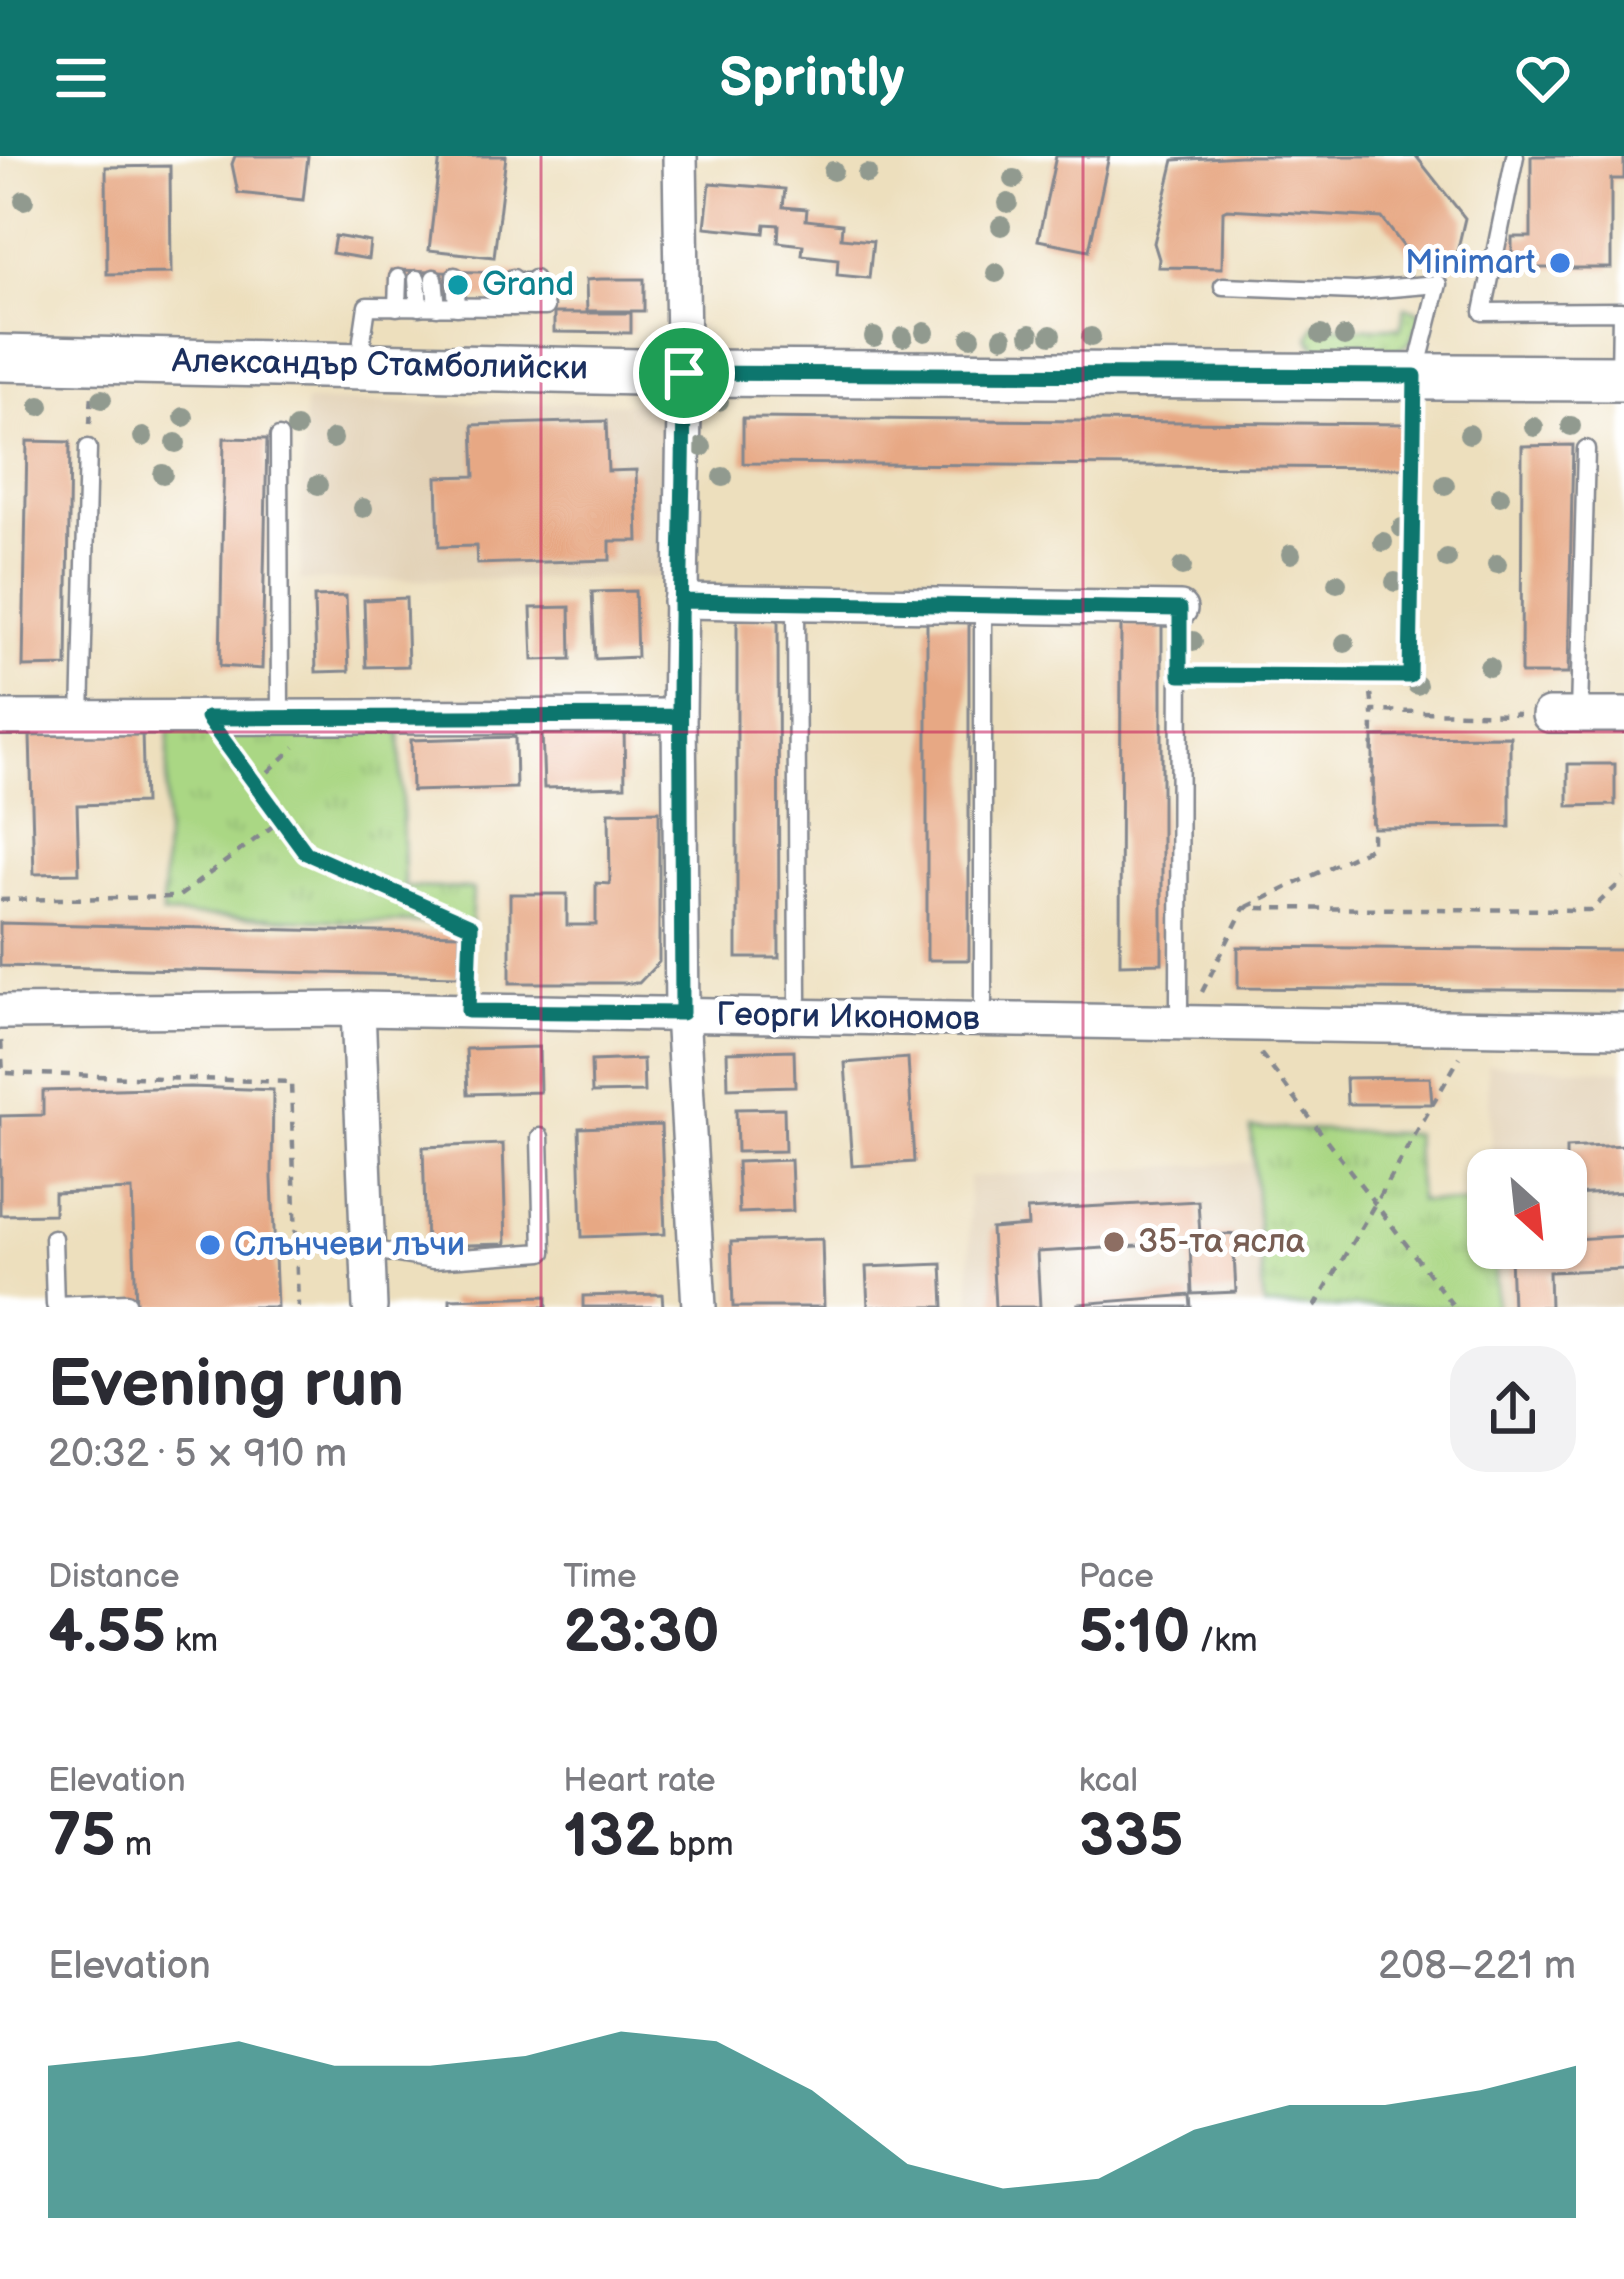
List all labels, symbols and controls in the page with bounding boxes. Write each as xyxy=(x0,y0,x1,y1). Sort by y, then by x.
icon: menu xyxy=(48,45,114,111)
icon: heart xyxy=(1510,45,1576,111)
text: Sprintly xyxy=(719,46,905,111)
place label: Minimart xyxy=(1405,243,1536,283)
marker: Minimart xyxy=(1547,250,1573,276)
place label: Grand xyxy=(482,265,574,305)
marker: Grand xyxy=(445,272,471,298)
pin xyxy=(633,322,735,424)
icon: arrive xyxy=(651,340,717,406)
street label: Александър Стамболийски xyxy=(171,341,588,389)
street label: Георги Икономов xyxy=(716,995,980,1039)
north arrow xyxy=(1467,1149,1587,1269)
map controls xyxy=(1467,1149,1587,1269)
place label: 35-та ясла xyxy=(1138,1222,1305,1262)
place label: Слънчеви лъчи xyxy=(234,1225,465,1265)
marker: 35-та ясла xyxy=(1101,1229,1127,1255)
marker: Слънчеви лъчи xyxy=(197,1232,223,1258)
text: Evening run xyxy=(48,1346,404,1425)
button: share xyxy=(1450,1346,1576,1472)
text: 20:32 · 5 × 910 m xyxy=(48,1431,347,1478)
text: Distance xyxy=(48,1557,180,1597)
text: Time xyxy=(563,1557,636,1597)
text: Pace xyxy=(1079,1557,1154,1597)
text: 4.55 xyxy=(48,1597,166,1669)
text: 23:30 xyxy=(563,1597,720,1669)
text: 5:10 xyxy=(1079,1597,1190,1669)
text: km xyxy=(166,1621,218,1661)
text: /km xyxy=(1190,1621,1258,1661)
text: Elevation xyxy=(48,1761,186,1801)
text: Heart rate xyxy=(563,1761,716,1801)
text: kcal xyxy=(1079,1761,1138,1801)
text: 75 xyxy=(48,1801,116,1873)
text: 132 xyxy=(563,1801,660,1873)
text: 335 xyxy=(1079,1801,1183,1873)
text: m xyxy=(116,1825,152,1865)
text: bpm xyxy=(660,1825,734,1865)
text: Elevation xyxy=(48,1943,211,1990)
text: 208–221 m xyxy=(1378,1943,1576,1990)

